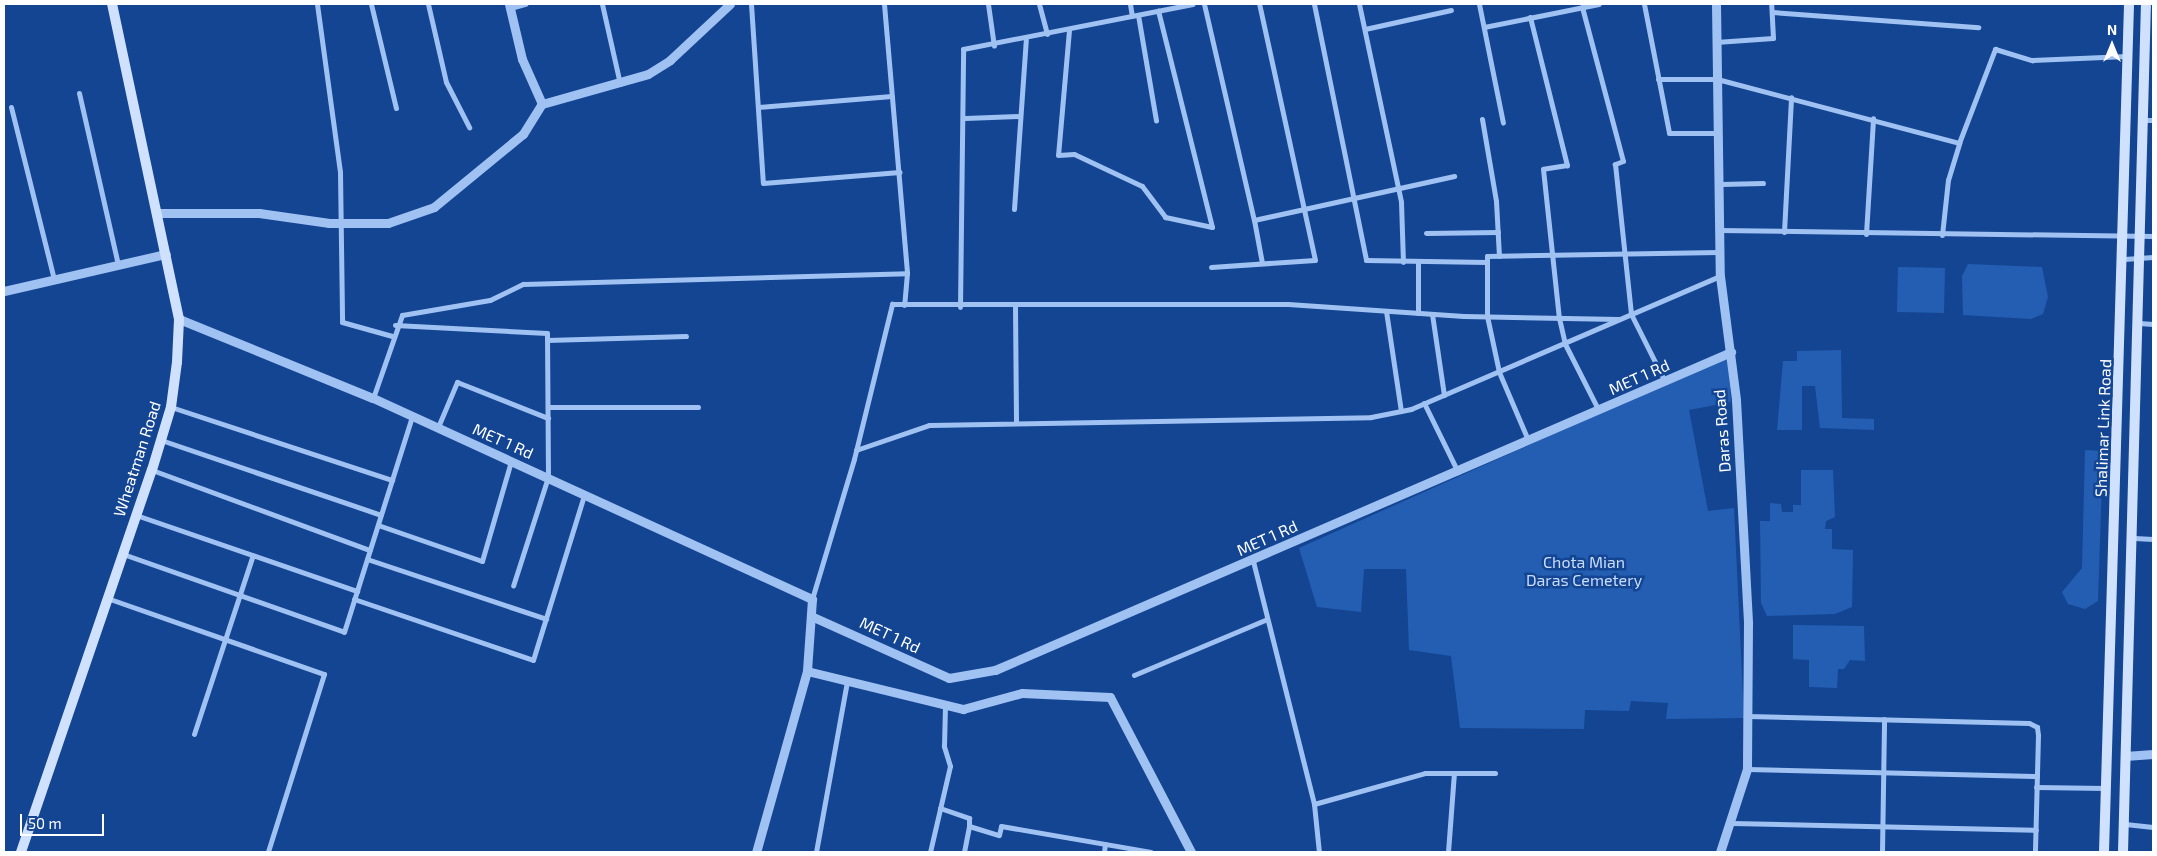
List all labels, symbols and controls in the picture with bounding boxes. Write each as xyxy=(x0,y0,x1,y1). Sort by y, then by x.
north arrow xyxy=(2087,20,2137,70)
text: N xyxy=(2107,21,2117,38)
street label: MET 1 Rd xyxy=(1605,355,1673,399)
street label: Shalimar Link Road xyxy=(2091,358,2115,498)
street label: Daras Road xyxy=(1710,389,1734,473)
street label: Wheatman Road xyxy=(109,399,165,519)
street label: MET 1 Rd xyxy=(469,419,537,463)
street label: MET 1 Rd xyxy=(1233,516,1301,560)
park label: Chota Mian Daras Cemetery xyxy=(1526,552,1642,590)
street label: MET 1 Rd xyxy=(857,613,923,657)
scale bar xyxy=(22,804,106,836)
text: 50 m xyxy=(28,814,62,832)

